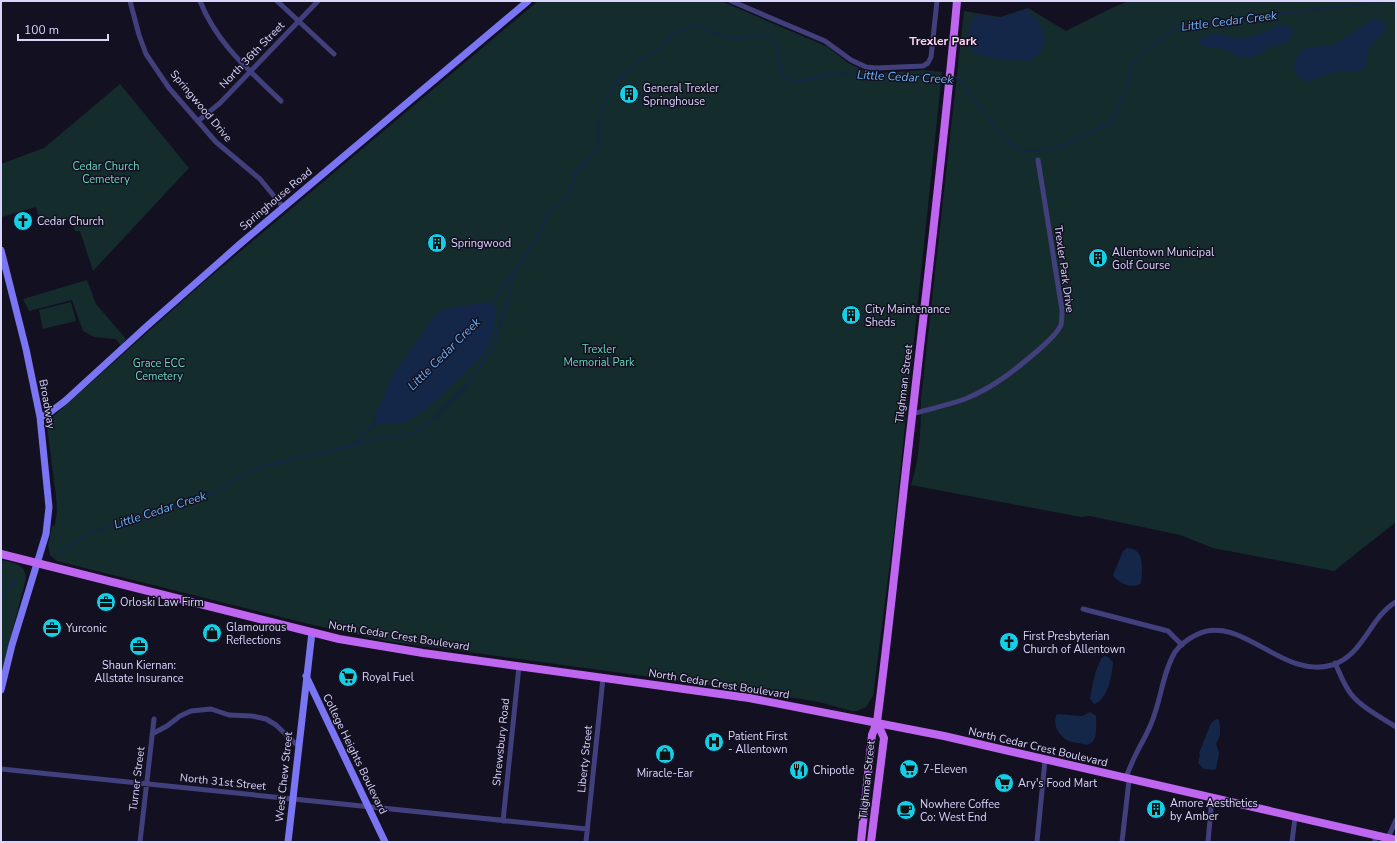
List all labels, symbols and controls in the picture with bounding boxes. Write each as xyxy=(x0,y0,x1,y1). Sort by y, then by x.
water label: Little Cedar Creek xyxy=(1180,7,1279,35)
scale bar xyxy=(18,16,108,42)
street label: North 36th Street xyxy=(216,18,288,92)
text: 100 m xyxy=(24,22,59,38)
district label: Trexler Park xyxy=(909,33,977,49)
water label: Little Cedar Creek xyxy=(856,66,955,88)
street label: Springwood Drive xyxy=(167,67,235,145)
place label: General Trexler Springhouse xyxy=(643,81,719,109)
building icon: General Trexler Springhouse xyxy=(618,83,640,105)
park label: Cedar Church Cemetery xyxy=(73,159,139,187)
street label: Springhouse Road xyxy=(237,164,315,234)
church icon: Cedar Church xyxy=(12,210,34,232)
place label: Cedar Church xyxy=(37,214,104,229)
street label: Trexler Park Drive xyxy=(1050,224,1078,314)
building icon: Springwood xyxy=(426,232,448,254)
place label: Springwood xyxy=(451,236,511,251)
place label: Allentown Municipal Golf Course xyxy=(1112,245,1215,273)
building icon: Allentown Municipal Golf Course xyxy=(1087,247,1109,269)
place label: City Maintenance Sheds xyxy=(865,302,950,330)
building icon: City Maintenance Sheds xyxy=(840,304,862,326)
water label: Little Cedar Creek xyxy=(404,314,484,394)
park label: Trexler Memorial Park xyxy=(563,342,635,370)
street label: Tilghman Street xyxy=(892,344,916,424)
park label: Grace ECC Cemetery xyxy=(133,356,185,384)
street label: Broadway xyxy=(35,378,59,430)
water label: Little Cedar Creek xyxy=(112,487,209,532)
office icon: Orloski Law Firm xyxy=(95,591,117,613)
place label: Orloski Law Firm xyxy=(120,595,204,610)
office icon: Yurconic xyxy=(41,617,63,639)
street label: North Cedar Crest Boulevard xyxy=(327,617,471,655)
place label: Glamourous Reflections xyxy=(226,620,286,648)
place label: Yurconic xyxy=(65,621,107,636)
shop icon: Glamourous Reflections xyxy=(201,622,223,644)
place label: First Presbyterian Church of Allentown xyxy=(1023,629,1125,657)
church icon: First Presbyterian Church of Allentown xyxy=(998,631,1020,653)
office icon: Shaun Kiernan: Allstate Insurance xyxy=(128,635,150,657)
place label: Shaun Kiernan: Allstate Insurance xyxy=(94,658,184,686)
street label: North Cedar Crest Boulevard xyxy=(647,665,791,703)
supermarket icon: Royal Fuel xyxy=(337,666,359,688)
place label: Royal Fuel xyxy=(362,670,415,685)
street label: College Heights Boulevard xyxy=(319,691,391,817)
street label: Shrewsbury Road xyxy=(489,697,513,787)
street label: North Cedar Crest Boulevard xyxy=(967,724,1109,770)
street label: Liberty Street xyxy=(574,725,596,793)
place label: Patient First - Allentown xyxy=(728,729,787,757)
street label: West Chew Street xyxy=(272,731,296,823)
hospital icon: Patient First - Allentown xyxy=(703,731,725,753)
street label: Tilghman Street xyxy=(855,740,879,820)
shop icon: Miracle-Ear xyxy=(654,743,676,765)
street label: Turner Street xyxy=(126,746,148,812)
supermarket icon: 7-Eleven xyxy=(898,758,920,780)
restaurant icon: Chipotle xyxy=(788,759,810,781)
place label: 7-Eleven xyxy=(923,762,967,777)
place label: Chipotle xyxy=(813,763,855,778)
place label: Miracle-Ear xyxy=(637,766,693,781)
street label: North 31st Street xyxy=(179,770,267,794)
supermarket icon: Ary's Food Mart xyxy=(993,772,1015,794)
place label: Ary's Food Mart xyxy=(1018,776,1097,791)
place label: Amore Aesthetics by Amber xyxy=(1170,796,1258,824)
place label: Nowhere Coffee Co: West End xyxy=(920,797,1000,825)
building icon: Amore Aesthetics by Amber xyxy=(1145,798,1167,820)
cafe icon: Nowhere Coffee Co: West End xyxy=(895,799,917,821)

